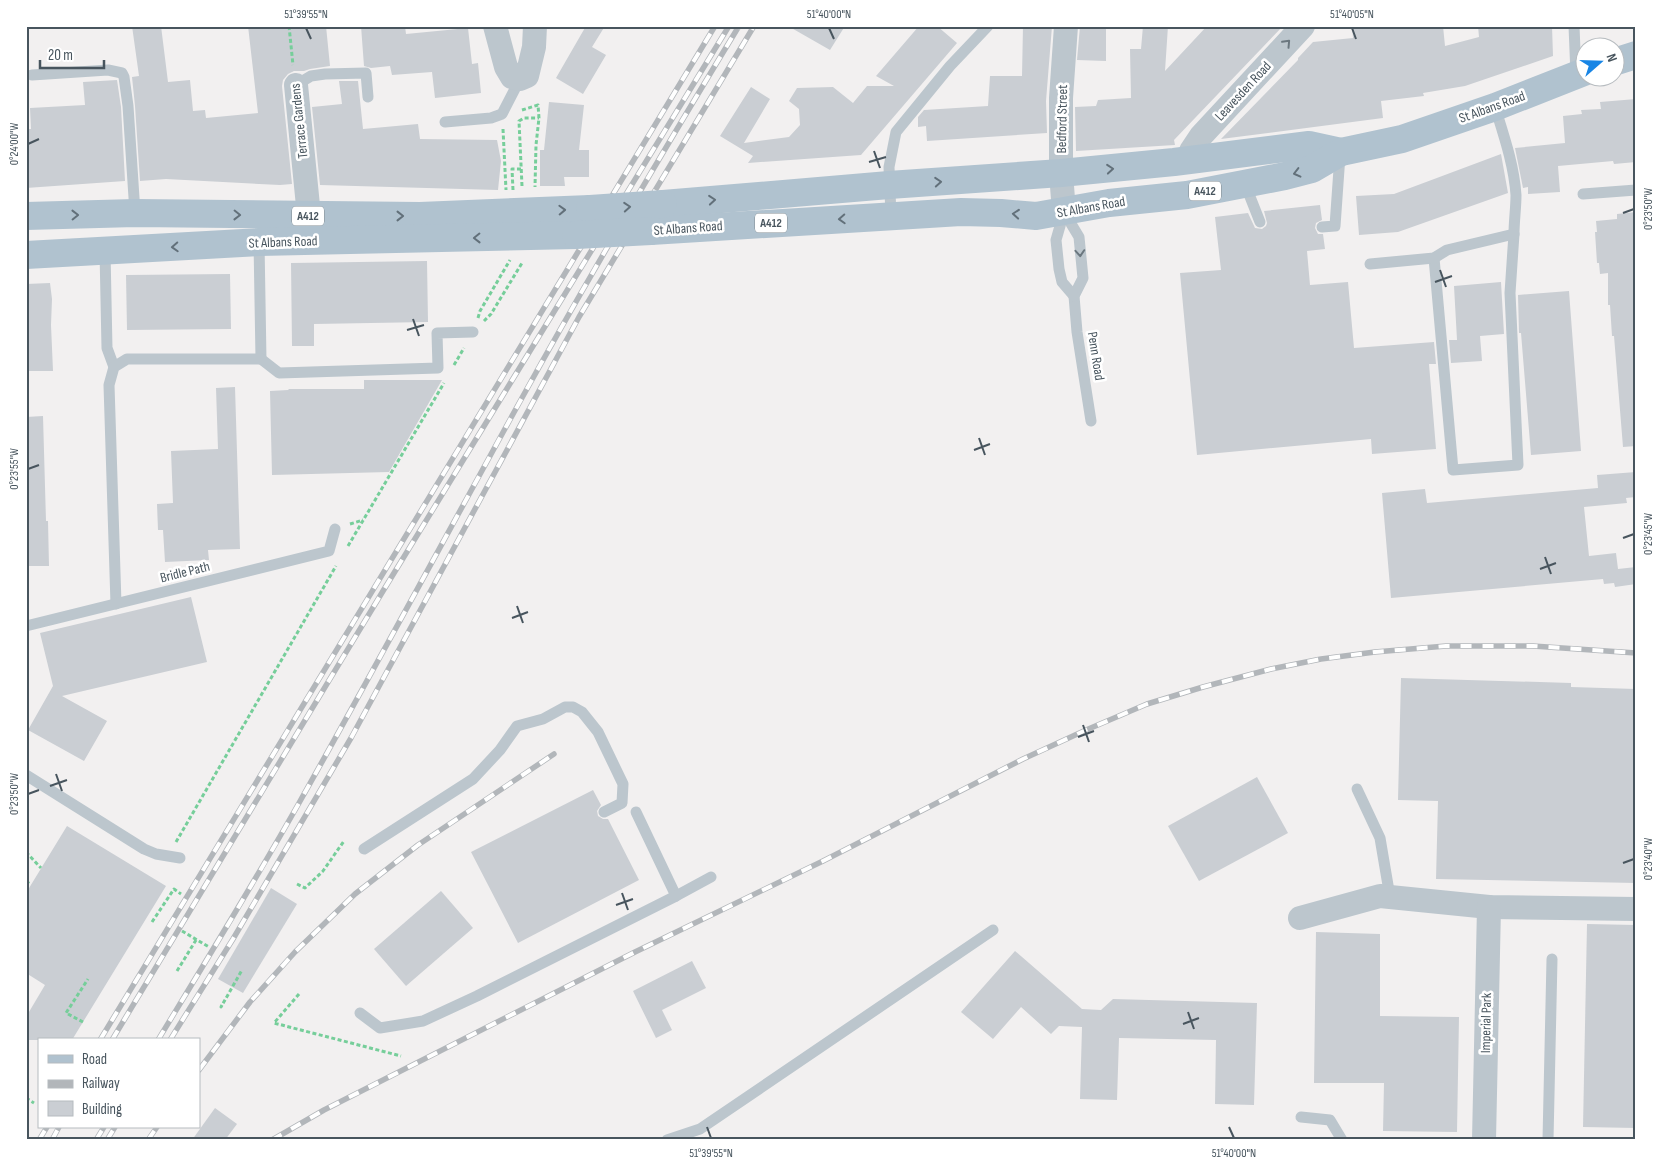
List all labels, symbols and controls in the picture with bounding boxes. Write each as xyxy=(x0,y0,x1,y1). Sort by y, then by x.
text: 51°39'55"N xyxy=(284,7,328,22)
text: 51°40'00"N xyxy=(807,7,851,22)
text: 51°40'05"N xyxy=(1330,7,1374,22)
scale bar xyxy=(40,38,104,70)
north arrow xyxy=(1574,38,1624,88)
one-way arrow xyxy=(1281,40,1290,49)
text: 20 m xyxy=(48,46,73,65)
text: N xyxy=(1602,51,1621,64)
street label: Leavesden Road xyxy=(1211,58,1275,124)
street label: Terrace Gardens xyxy=(287,83,311,159)
street label: Bedford Street xyxy=(1053,85,1071,153)
street label: St Albans Road xyxy=(1457,87,1527,127)
text: 0°24'00"W xyxy=(7,122,22,165)
one-way arrow xyxy=(1106,163,1114,174)
one-way arrow xyxy=(1292,167,1301,178)
one-way arrow xyxy=(934,177,942,188)
road number: A412 xyxy=(1189,182,1221,200)
text: 0°23'50"W xyxy=(1641,188,1656,230)
street label: St Albans Road xyxy=(1056,193,1127,221)
one-way arrow xyxy=(708,195,716,206)
one-way arrow xyxy=(623,201,631,212)
one-way arrow xyxy=(559,205,567,216)
road number: A412 xyxy=(292,207,324,226)
one-way arrow xyxy=(71,209,79,220)
one-way arrow xyxy=(1011,209,1019,220)
one-way arrow xyxy=(234,210,242,220)
one-way arrow xyxy=(396,211,404,221)
road number: A412 xyxy=(755,214,787,232)
one-way arrow xyxy=(838,214,846,225)
street label: St Albans Road xyxy=(653,217,723,239)
street label: St Albans Road xyxy=(248,232,318,252)
one-way arrow xyxy=(473,233,480,243)
one-way arrow xyxy=(171,241,179,252)
one-way arrow xyxy=(1075,249,1086,257)
street label: Penn Road xyxy=(1084,330,1108,382)
text: 0°23'55"W xyxy=(7,448,22,490)
text: 0°23'45"W xyxy=(1641,513,1656,555)
street label: Bridle Path xyxy=(158,558,212,586)
text: 0°23'50"W xyxy=(7,773,22,815)
text: 0°23'40"W xyxy=(1641,838,1656,880)
street label: Imperial Park xyxy=(1477,992,1495,1053)
legend xyxy=(38,1038,200,1128)
text: Road xyxy=(82,1050,107,1069)
text: Railway xyxy=(82,1074,120,1093)
text: Building xyxy=(82,1100,122,1119)
text: 51°39'55"N xyxy=(689,1146,733,1161)
text: 51°40'00"N xyxy=(1212,1146,1256,1161)

